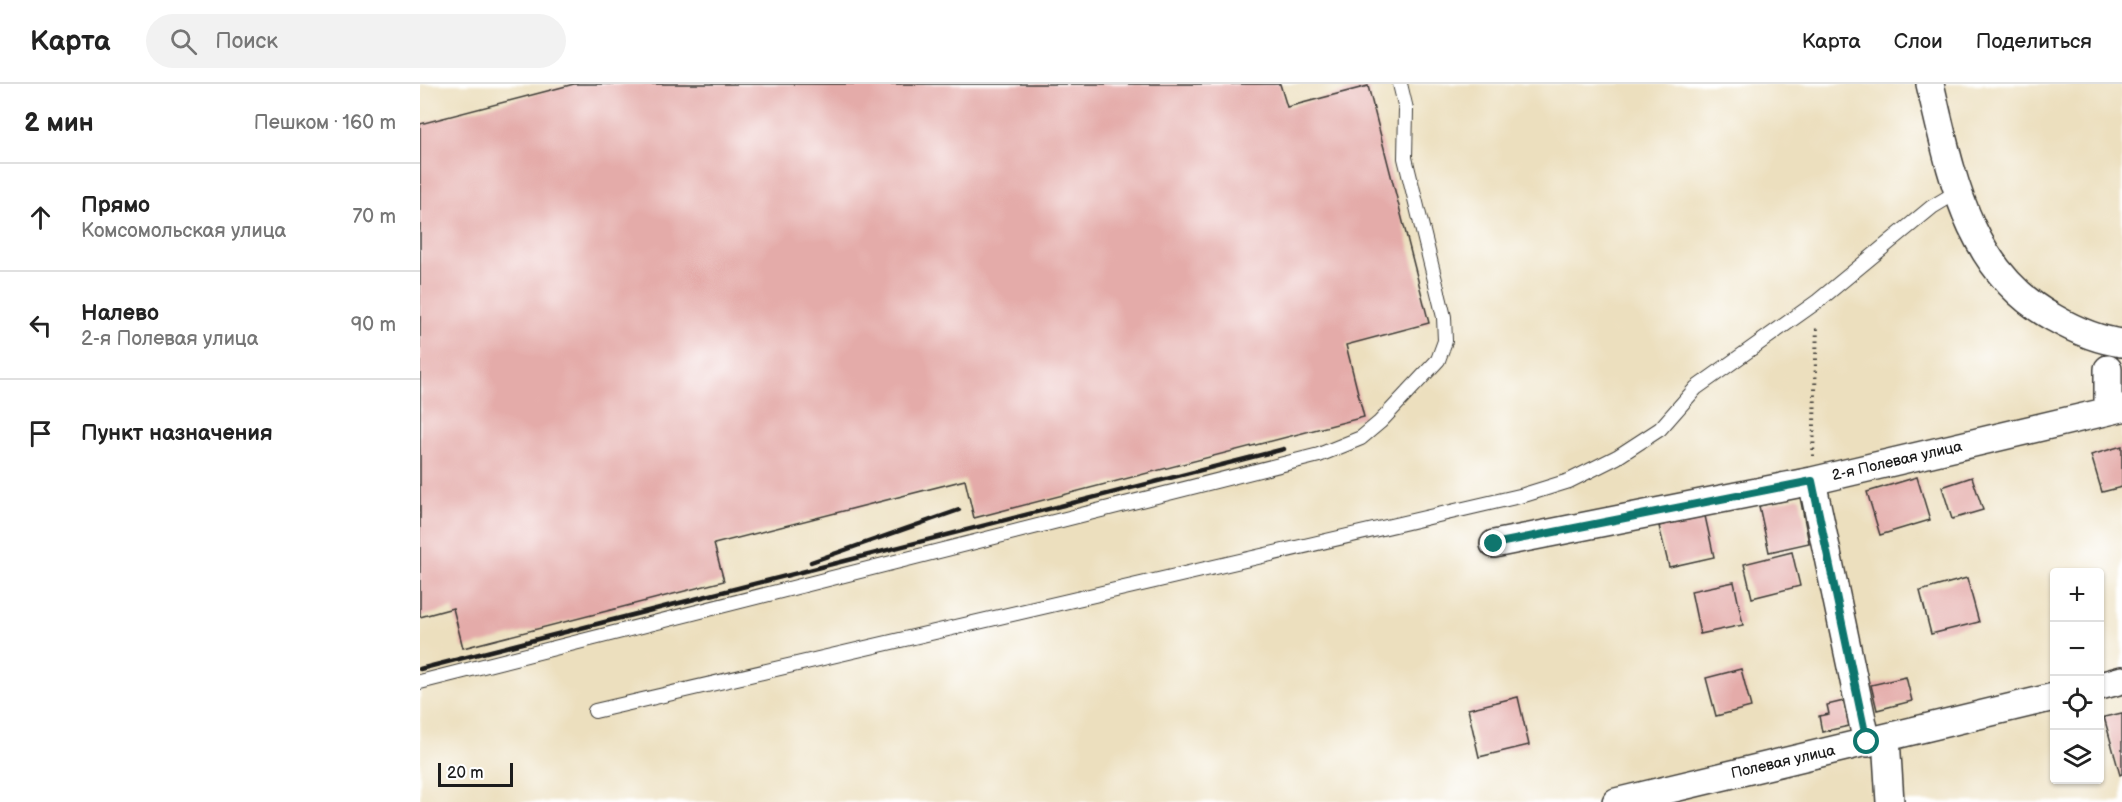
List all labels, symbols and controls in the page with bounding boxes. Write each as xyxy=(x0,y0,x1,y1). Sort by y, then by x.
search box xyxy=(146,14,566,68)
text: Карта xyxy=(30,25,110,58)
icon: search xyxy=(167,25,200,58)
text: Поиск xyxy=(215,28,278,55)
text: Карта xyxy=(1802,29,1861,54)
text: Слои xyxy=(1894,29,1943,54)
text: Поделиться xyxy=(1976,29,2092,54)
text: 2 мин xyxy=(24,108,94,139)
text: Пешком · 160 m xyxy=(254,111,396,135)
text: Прямо xyxy=(81,192,150,219)
icon: ahead xyxy=(24,201,57,234)
text: 70 m xyxy=(352,205,396,229)
text: Комсомольская улица xyxy=(81,219,286,243)
text: Налево xyxy=(81,300,159,327)
icon: left xyxy=(24,309,57,342)
text: 90 m xyxy=(351,313,396,337)
text: 2-я Полевая улица xyxy=(81,327,258,351)
icon: arrive xyxy=(24,417,57,450)
text: Пункт назначения xyxy=(81,420,273,447)
street label: 2-я Полевая улица xyxy=(1830,437,1964,485)
route end xyxy=(1480,530,1506,556)
map controls xyxy=(2050,568,2104,784)
button: + xyxy=(2050,568,2104,622)
button: − xyxy=(2050,622,2104,676)
button: locate xyxy=(2050,676,2104,730)
route start xyxy=(1853,728,1879,754)
button: layers xyxy=(2050,730,2104,784)
street label: Полевая улица xyxy=(1729,741,1837,783)
scale bar xyxy=(438,760,513,788)
text: 20 m xyxy=(447,764,483,783)

